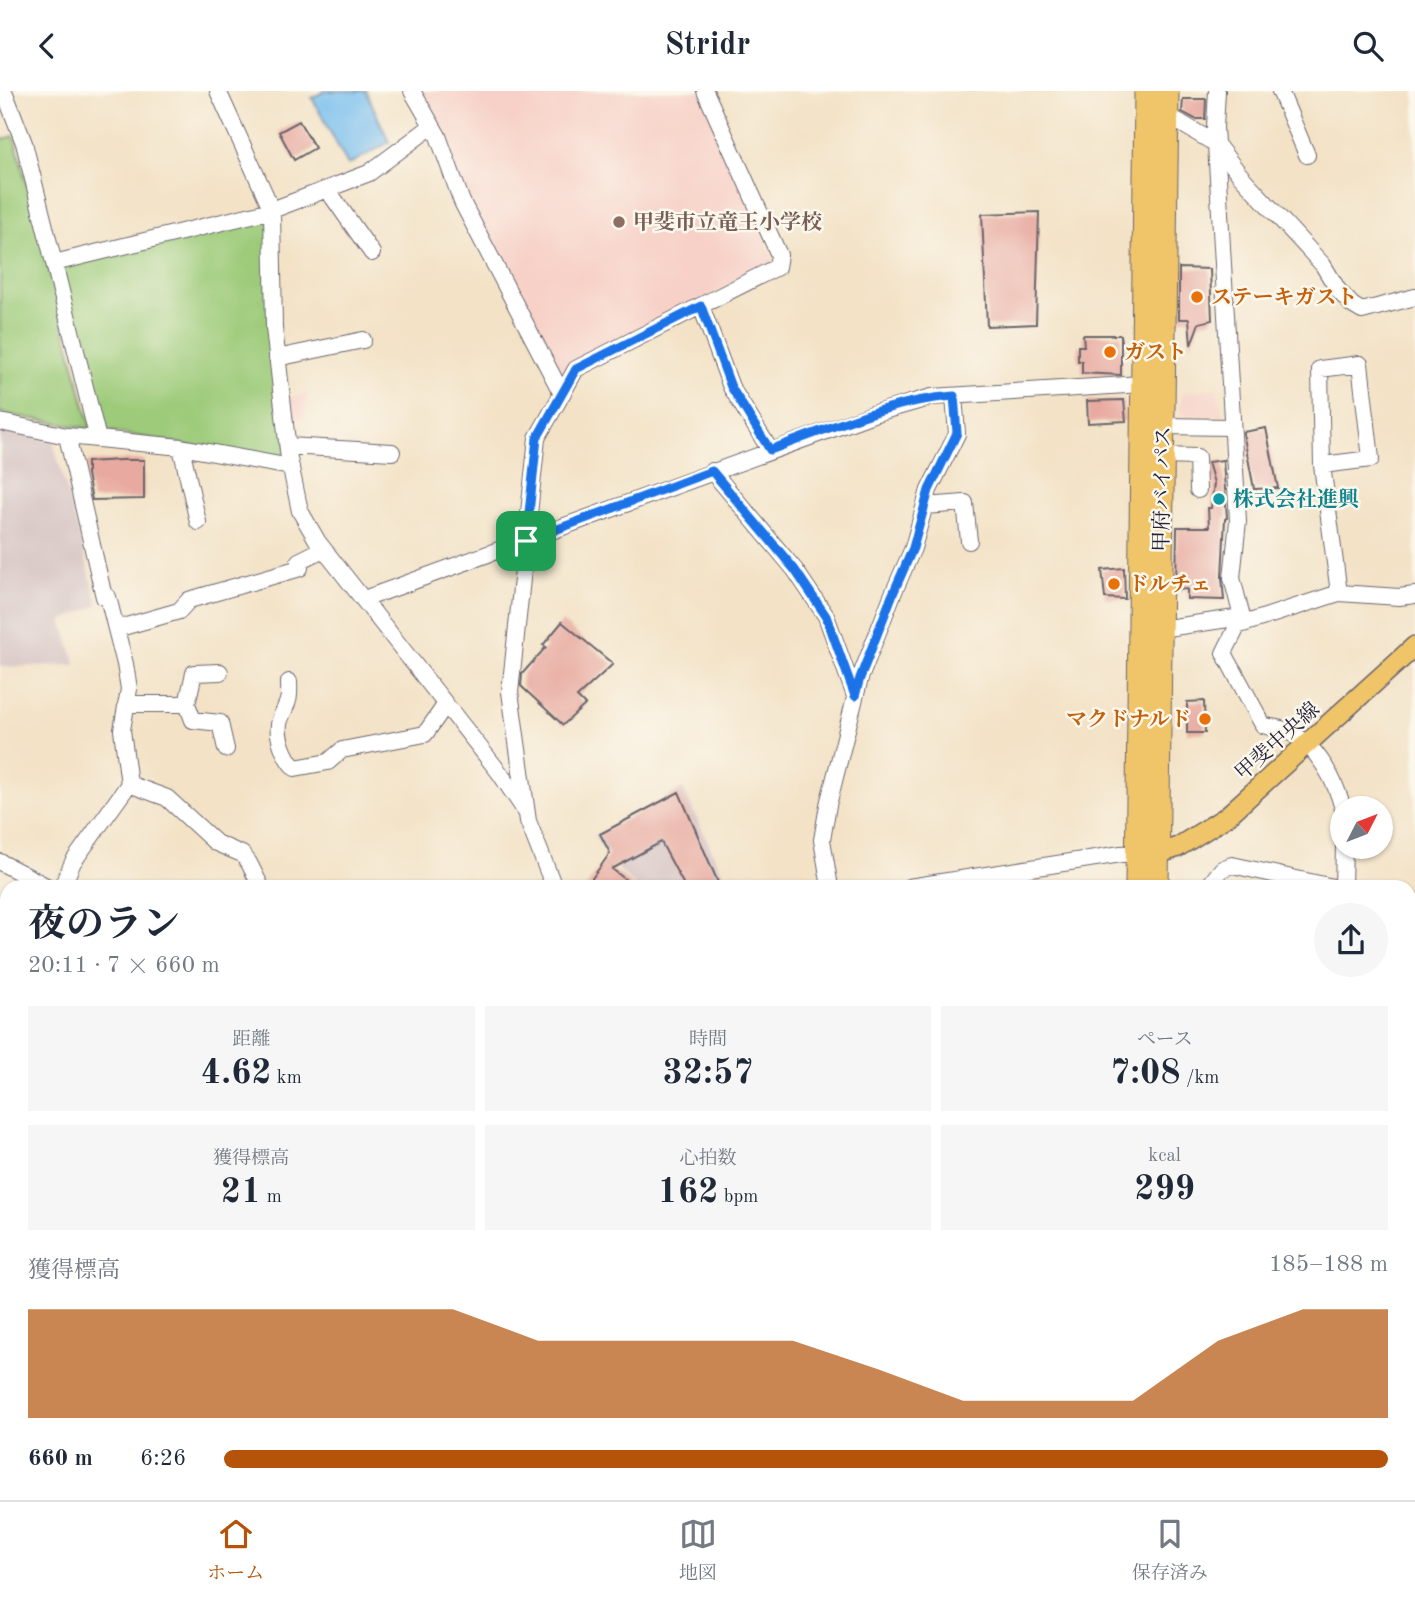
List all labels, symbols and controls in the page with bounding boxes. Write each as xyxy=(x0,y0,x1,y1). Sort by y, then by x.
icon: back xyxy=(28,27,66,65)
icon: search xyxy=(1349,27,1387,65)
text: Stridr xyxy=(665,30,750,62)
place label: 甲斐市立竜王小学校 xyxy=(633,211,822,234)
marker: 甲斐市立竜王小学校 xyxy=(611,214,627,230)
place label: ステーキガスト xyxy=(1211,286,1358,309)
marker: ステーキガスト xyxy=(1189,289,1205,305)
place label: ガスト xyxy=(1124,341,1187,364)
marker: ガスト xyxy=(1102,344,1118,360)
street label: 甲府バイパス xyxy=(1150,426,1175,552)
place label: 株式会社進興 xyxy=(1233,487,1359,511)
marker: 株式会社進興 xyxy=(1211,491,1227,507)
pin xyxy=(496,511,556,571)
icon: arrive xyxy=(507,522,545,560)
place label: ドルチェ xyxy=(1128,574,1211,596)
marker: ドルチェ xyxy=(1106,576,1122,592)
street label: 甲斐中央線 xyxy=(1231,698,1324,785)
place label: マクドナルド xyxy=(1066,709,1191,731)
marker: マクドナルド xyxy=(1197,711,1213,727)
north arrow xyxy=(1330,796,1393,859)
map controls xyxy=(1330,796,1393,859)
button: share xyxy=(1314,903,1388,977)
text: 夜のラン xyxy=(28,907,180,945)
text: 20:11 · 7 × 660 m xyxy=(28,954,220,977)
text: 距離 xyxy=(232,1031,270,1050)
text: 時間 xyxy=(689,1031,727,1050)
text: ペース xyxy=(1137,1031,1193,1050)
text: 4.62 xyxy=(201,1056,272,1091)
text: 32:57 xyxy=(662,1056,754,1091)
text: 7:08 xyxy=(1110,1056,1181,1091)
text: km xyxy=(272,1069,302,1088)
text: /km xyxy=(1181,1069,1219,1088)
text: kcal xyxy=(1148,1147,1181,1166)
text: 獲得標高 xyxy=(213,1150,289,1169)
text: 心拍数 xyxy=(679,1150,737,1169)
text: 299 xyxy=(1134,1172,1195,1207)
text: 21 xyxy=(221,1175,261,1210)
text: 162 xyxy=(658,1175,718,1210)
text: m xyxy=(261,1188,282,1207)
text: bpm xyxy=(718,1188,758,1207)
text: 185–188 m xyxy=(1269,1253,1388,1276)
text: 獲得標高 xyxy=(28,1259,120,1282)
text: 660 m xyxy=(28,1447,93,1470)
text: 6:26 xyxy=(140,1447,186,1470)
tab: ホーム xyxy=(207,1515,264,1586)
tab: 地図 xyxy=(679,1515,717,1586)
tab: 保存済み xyxy=(1132,1515,1208,1586)

